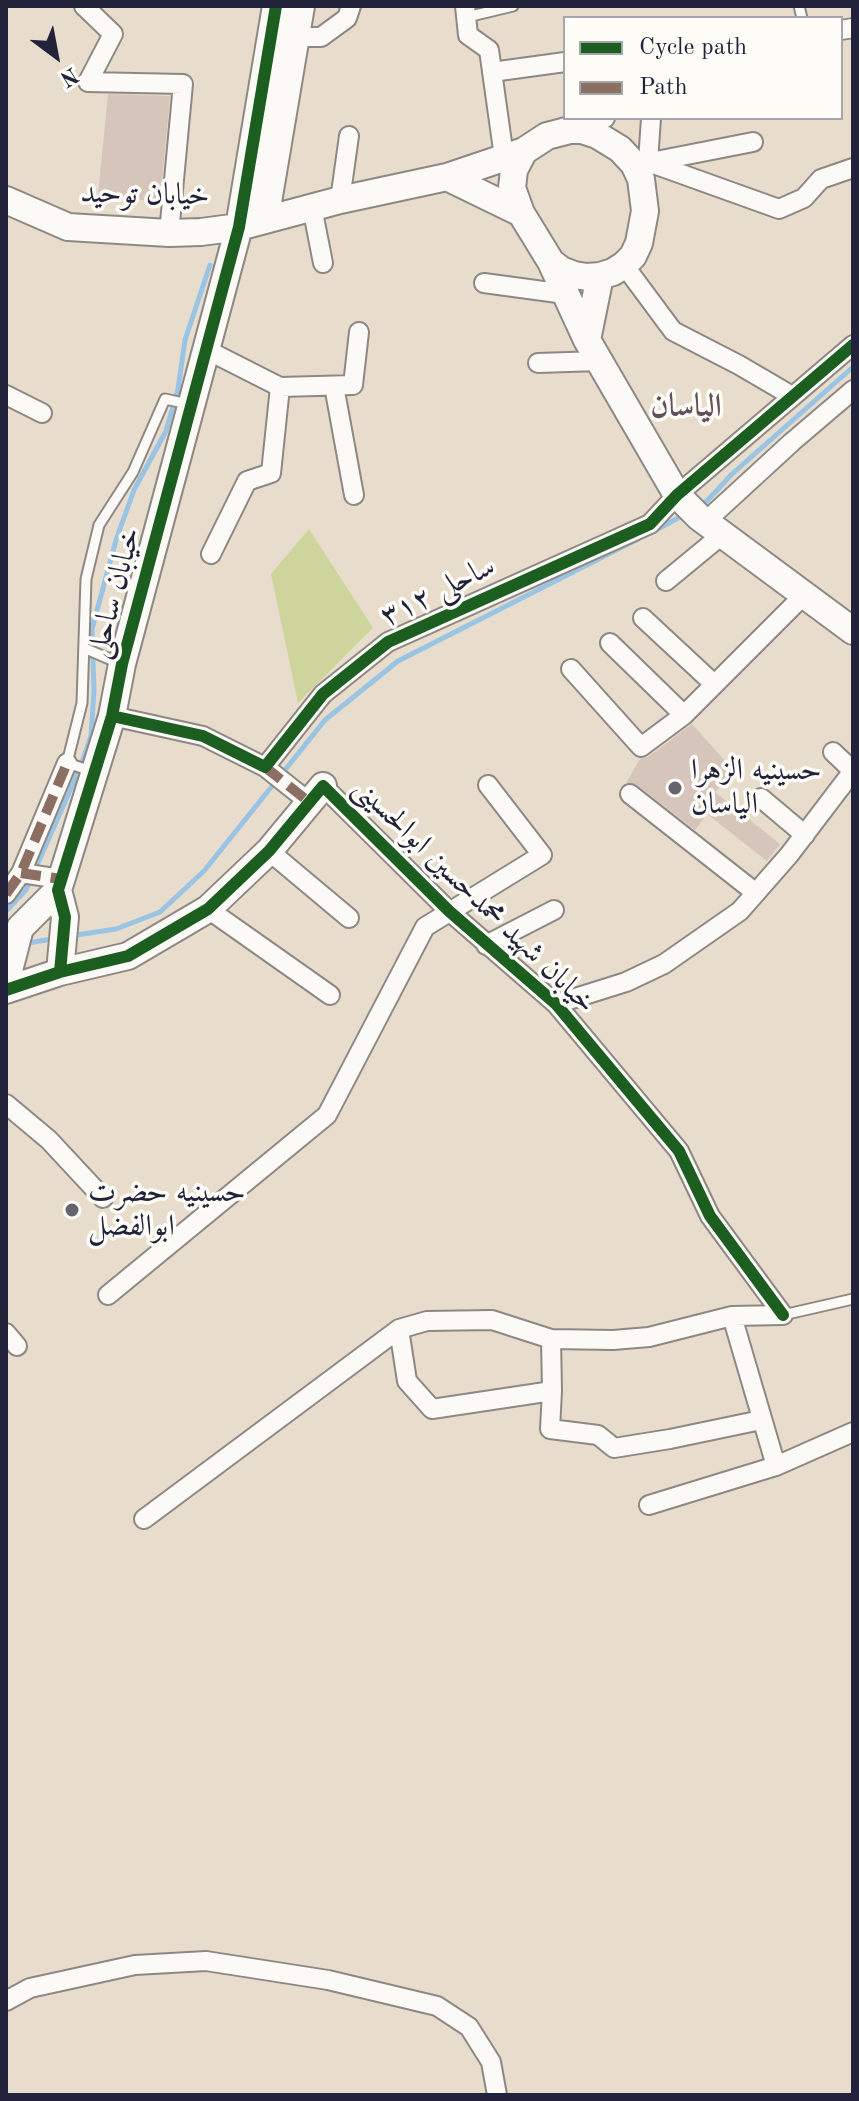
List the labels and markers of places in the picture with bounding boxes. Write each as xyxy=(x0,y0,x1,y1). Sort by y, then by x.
place label: حسینیه الزهرا الیاسان xyxy=(691,753,822,824)
marker: حسینیه الزهرا الیاسان xyxy=(666,779,684,797)
place label: حسینیه حضرت ابوالفضل xyxy=(88,1175,246,1246)
marker: حسینیه حضرت ابوالفضل xyxy=(63,1201,81,1219)

